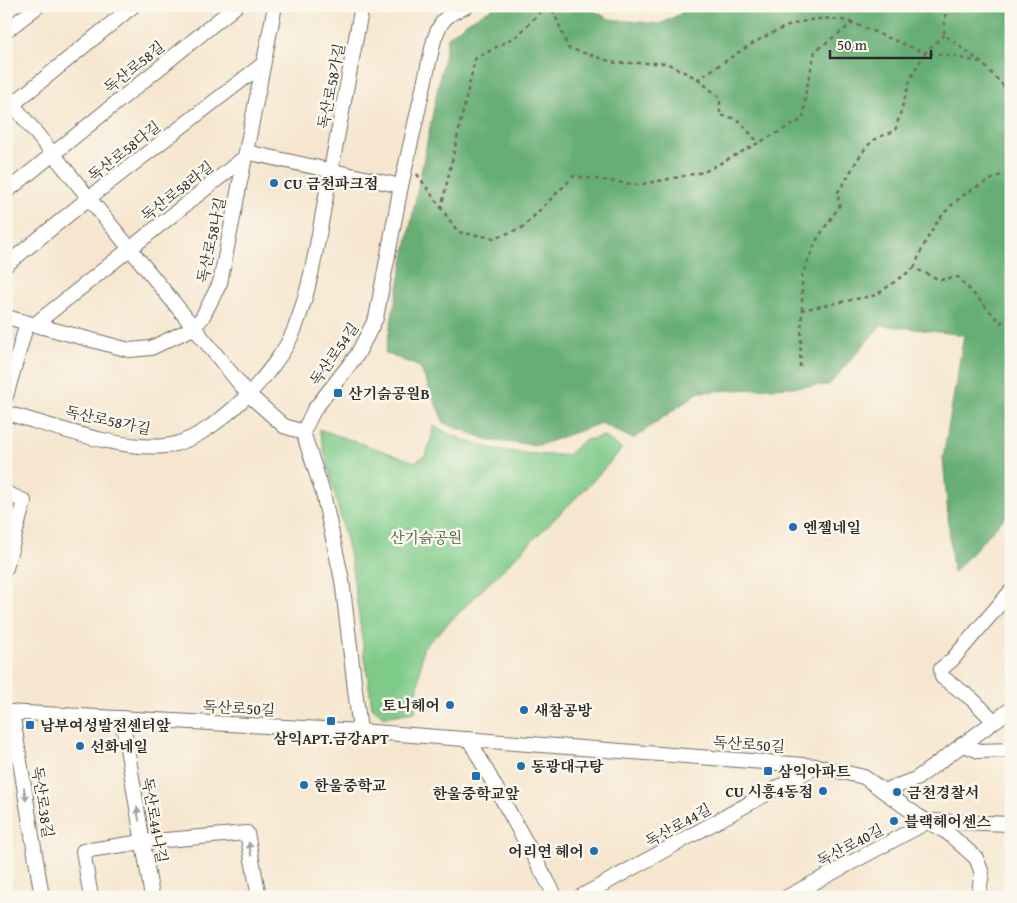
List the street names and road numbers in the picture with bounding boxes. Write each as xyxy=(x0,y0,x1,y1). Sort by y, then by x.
street label: 독산로58길 xyxy=(99,36,169,98)
street label: 독산로58가길 xyxy=(312,41,350,131)
street label: 독산로58다길 xyxy=(83,116,165,186)
street label: 독산로58라길 xyxy=(136,156,218,226)
street label: 독산로58나길 xyxy=(192,195,230,285)
street label: 독산로54길 xyxy=(305,318,363,390)
street label: 독산로58가길 xyxy=(63,401,153,439)
street label: 독산로50길 xyxy=(202,696,276,720)
street label: 독산로50길 xyxy=(712,731,786,757)
street label: 독산로38길 xyxy=(27,765,59,839)
street label: 독산로44나길 xyxy=(137,775,173,865)
street label: 독산로44길 xyxy=(641,798,715,852)
street label: 독산로40길 xyxy=(813,819,887,871)

